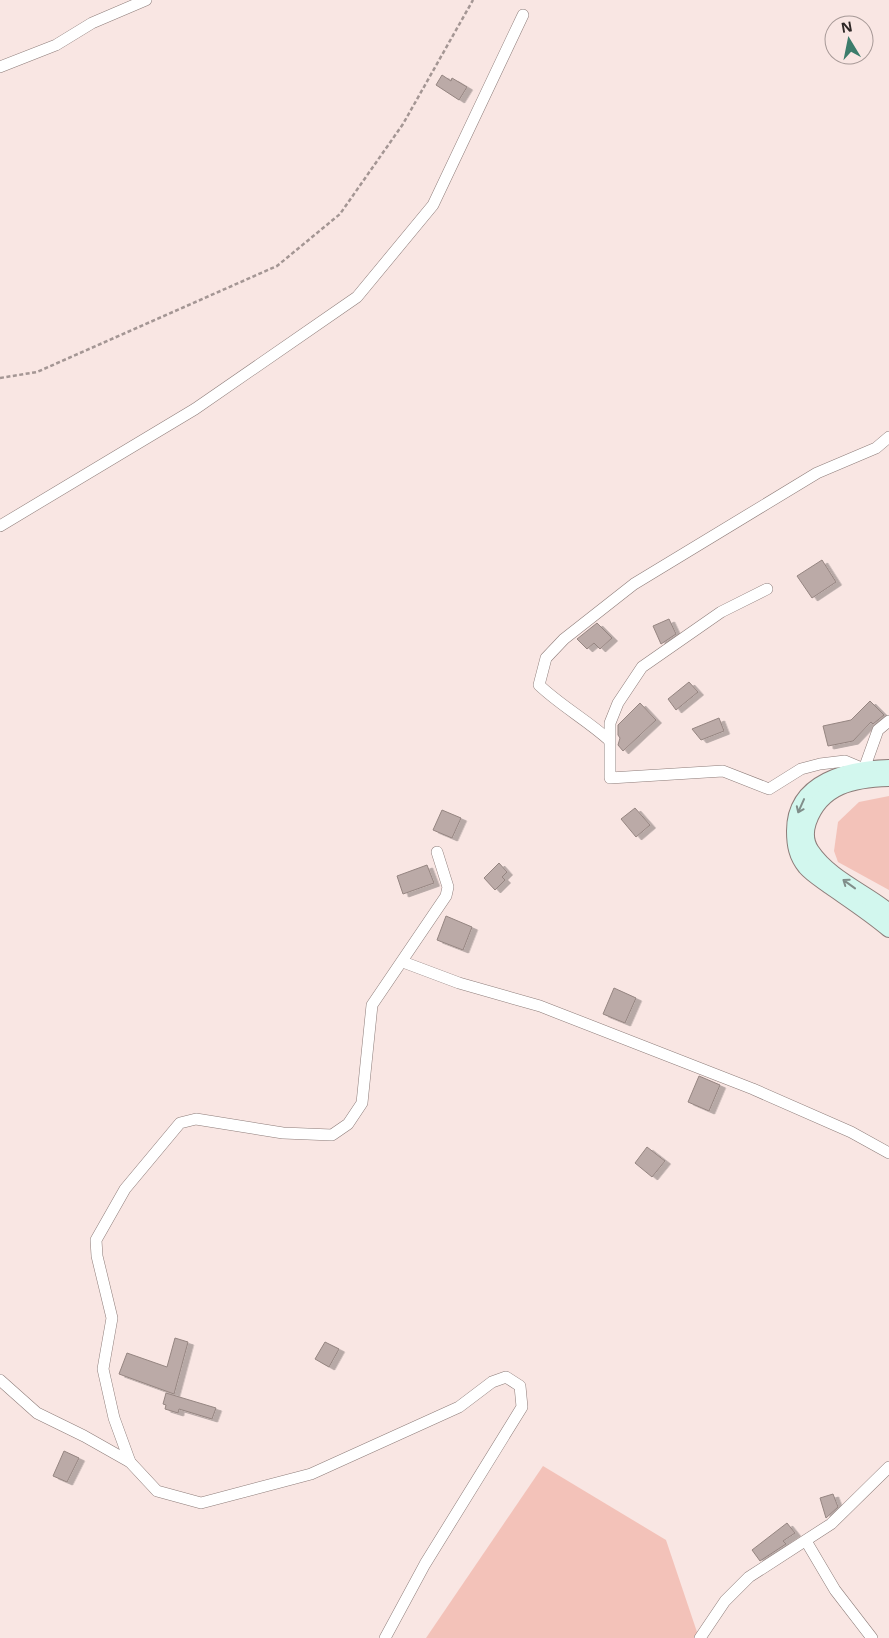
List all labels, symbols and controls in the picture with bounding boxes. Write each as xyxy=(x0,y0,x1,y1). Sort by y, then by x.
north arrow xyxy=(824,15,874,65)
text: N xyxy=(839,16,854,37)
one-way arrow xyxy=(796,798,806,813)
one-way arrow xyxy=(843,879,856,890)

